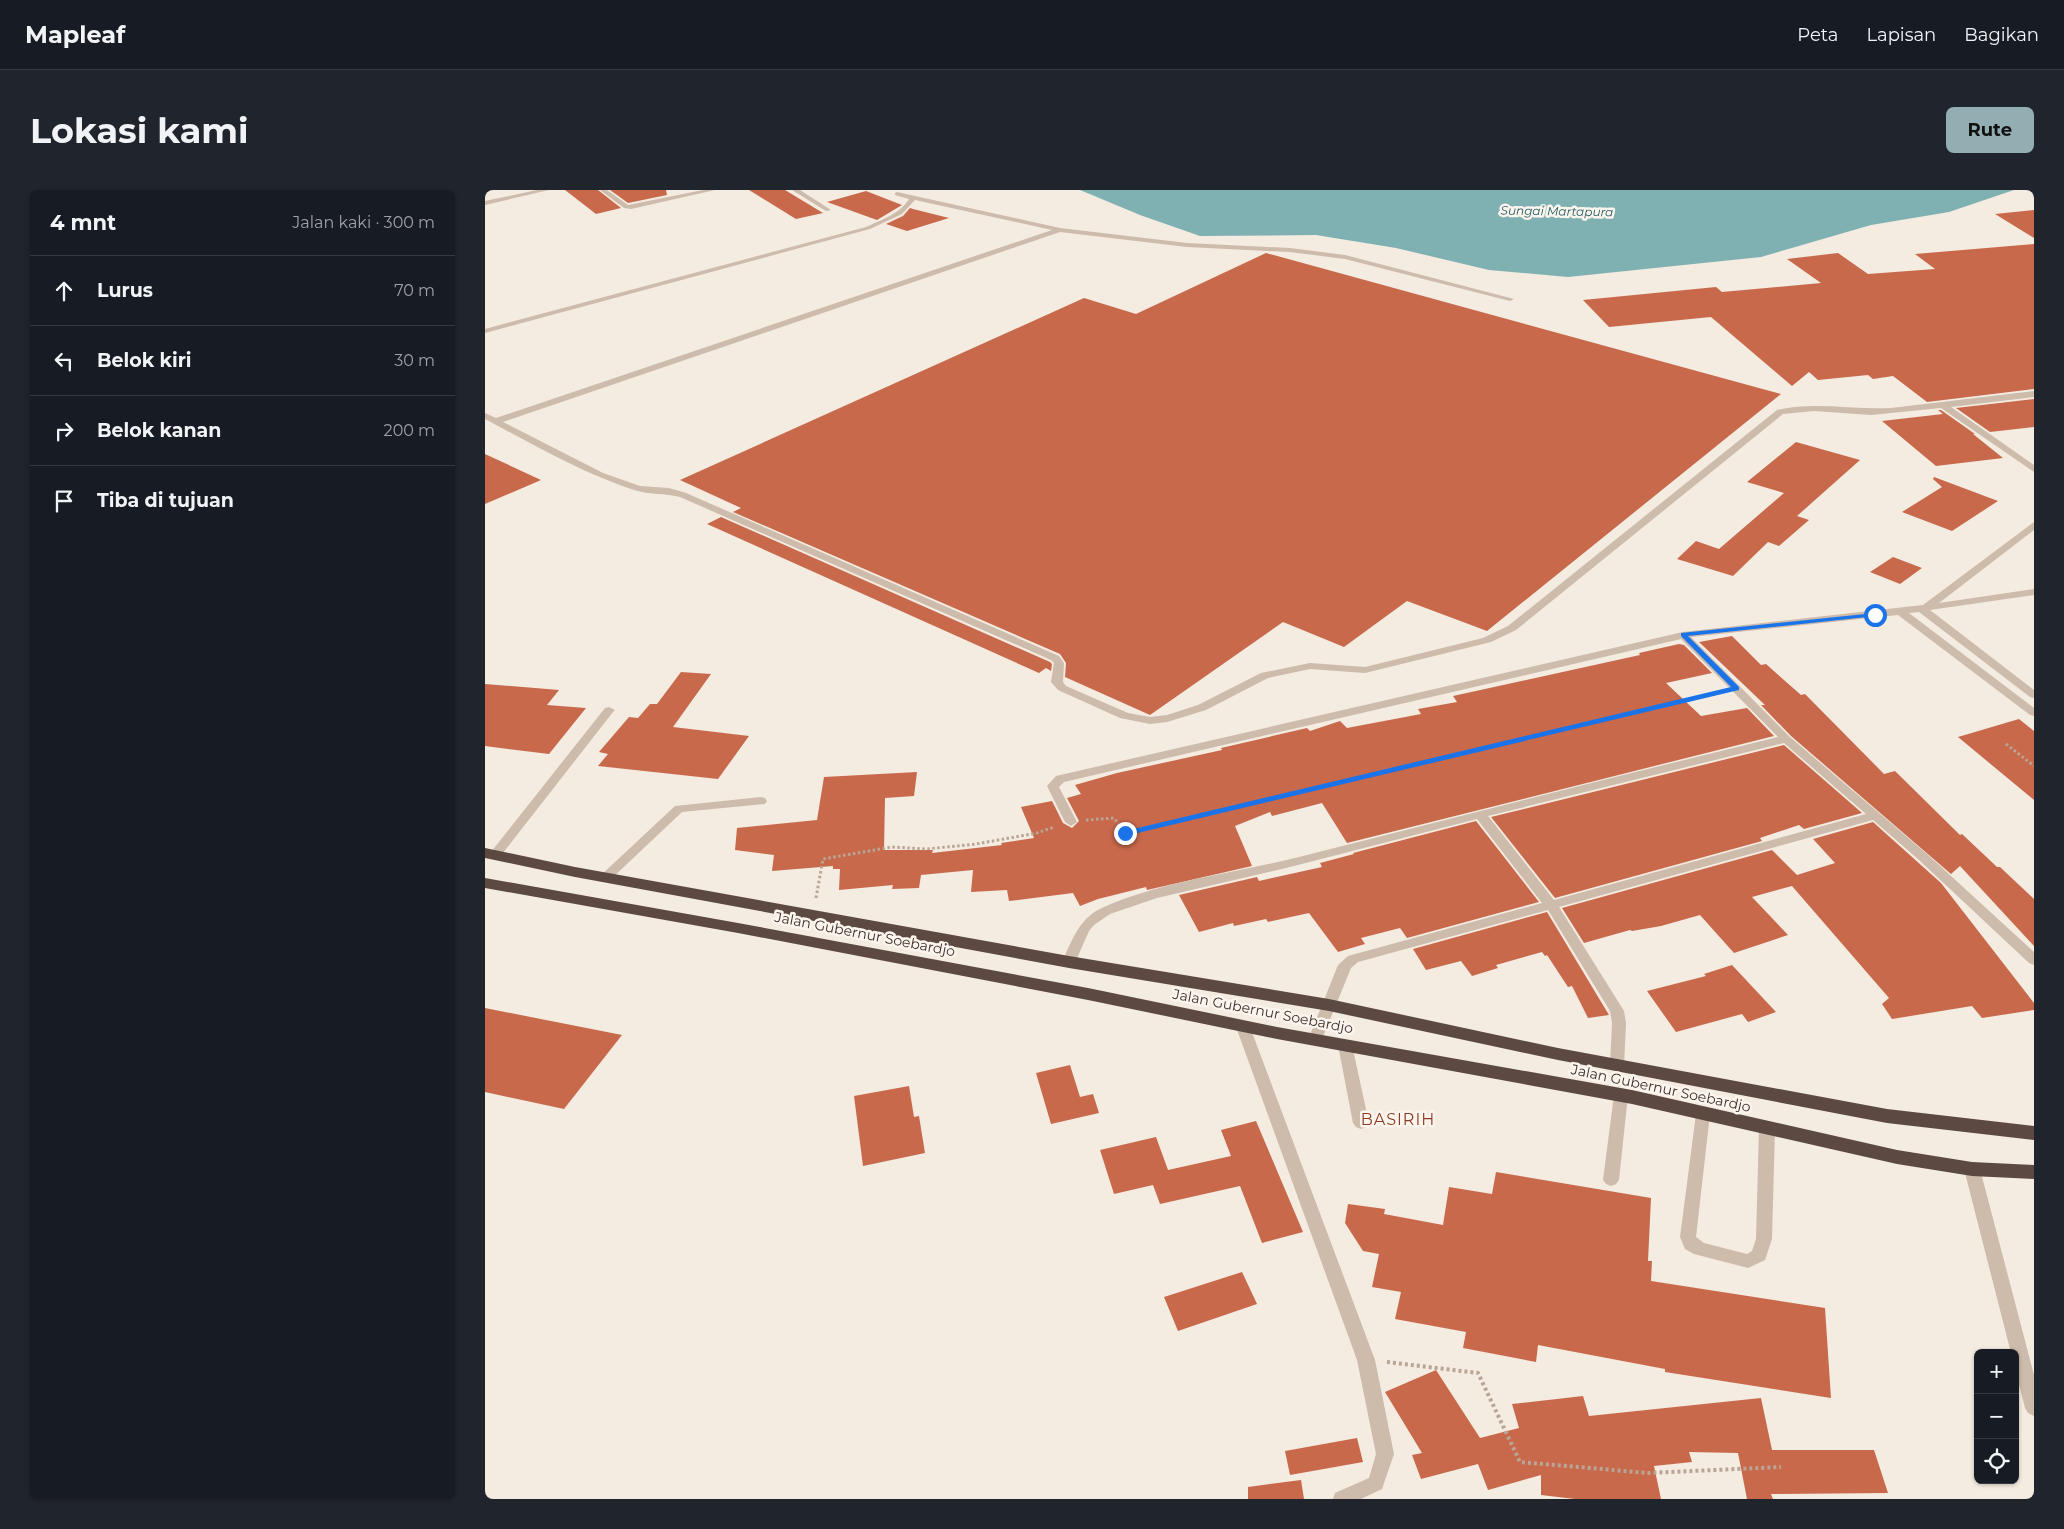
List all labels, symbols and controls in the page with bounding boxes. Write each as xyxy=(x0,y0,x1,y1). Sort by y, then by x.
text: Mapleaf xyxy=(25,20,125,49)
text: Peta xyxy=(1797,24,1838,46)
text: Lapisan xyxy=(1866,24,1936,46)
text: Bagikan xyxy=(1964,24,2039,46)
button: Rute xyxy=(1946,107,2034,153)
text: Lokasi kami xyxy=(30,109,249,152)
water label: Sungai Martapura xyxy=(1501,203,1613,219)
text: 4 mnt xyxy=(50,210,116,235)
text: Jalan kaki · 300 m xyxy=(292,213,435,232)
icon: ahead xyxy=(50,277,78,305)
text: Lurus xyxy=(97,279,153,302)
text: 70 m xyxy=(394,281,435,300)
icon: left xyxy=(50,347,78,375)
text: Belok kiri xyxy=(97,349,192,372)
text: 30 m xyxy=(394,351,435,370)
icon: right xyxy=(50,417,78,445)
text: Belok kanan xyxy=(97,419,221,442)
text: 200 m xyxy=(384,421,435,440)
icon: arrive xyxy=(50,487,78,515)
text: Tiba di tujuan xyxy=(97,489,234,512)
route start xyxy=(1864,604,1887,627)
route end xyxy=(1114,822,1137,845)
street label: Jalan Gubernur Soebardjo xyxy=(772,907,957,960)
street label: Jalan Gubernur Soebardjo xyxy=(1170,984,1355,1037)
street label: Jalan Gubernur Soebardjo xyxy=(1568,1060,1753,1116)
district label: BASIRIH xyxy=(1361,1110,1435,1129)
map controls xyxy=(1974,1349,2019,1484)
button: + xyxy=(1974,1349,2019,1394)
button: − xyxy=(1974,1394,2019,1439)
button: locate xyxy=(1974,1439,2019,1484)

